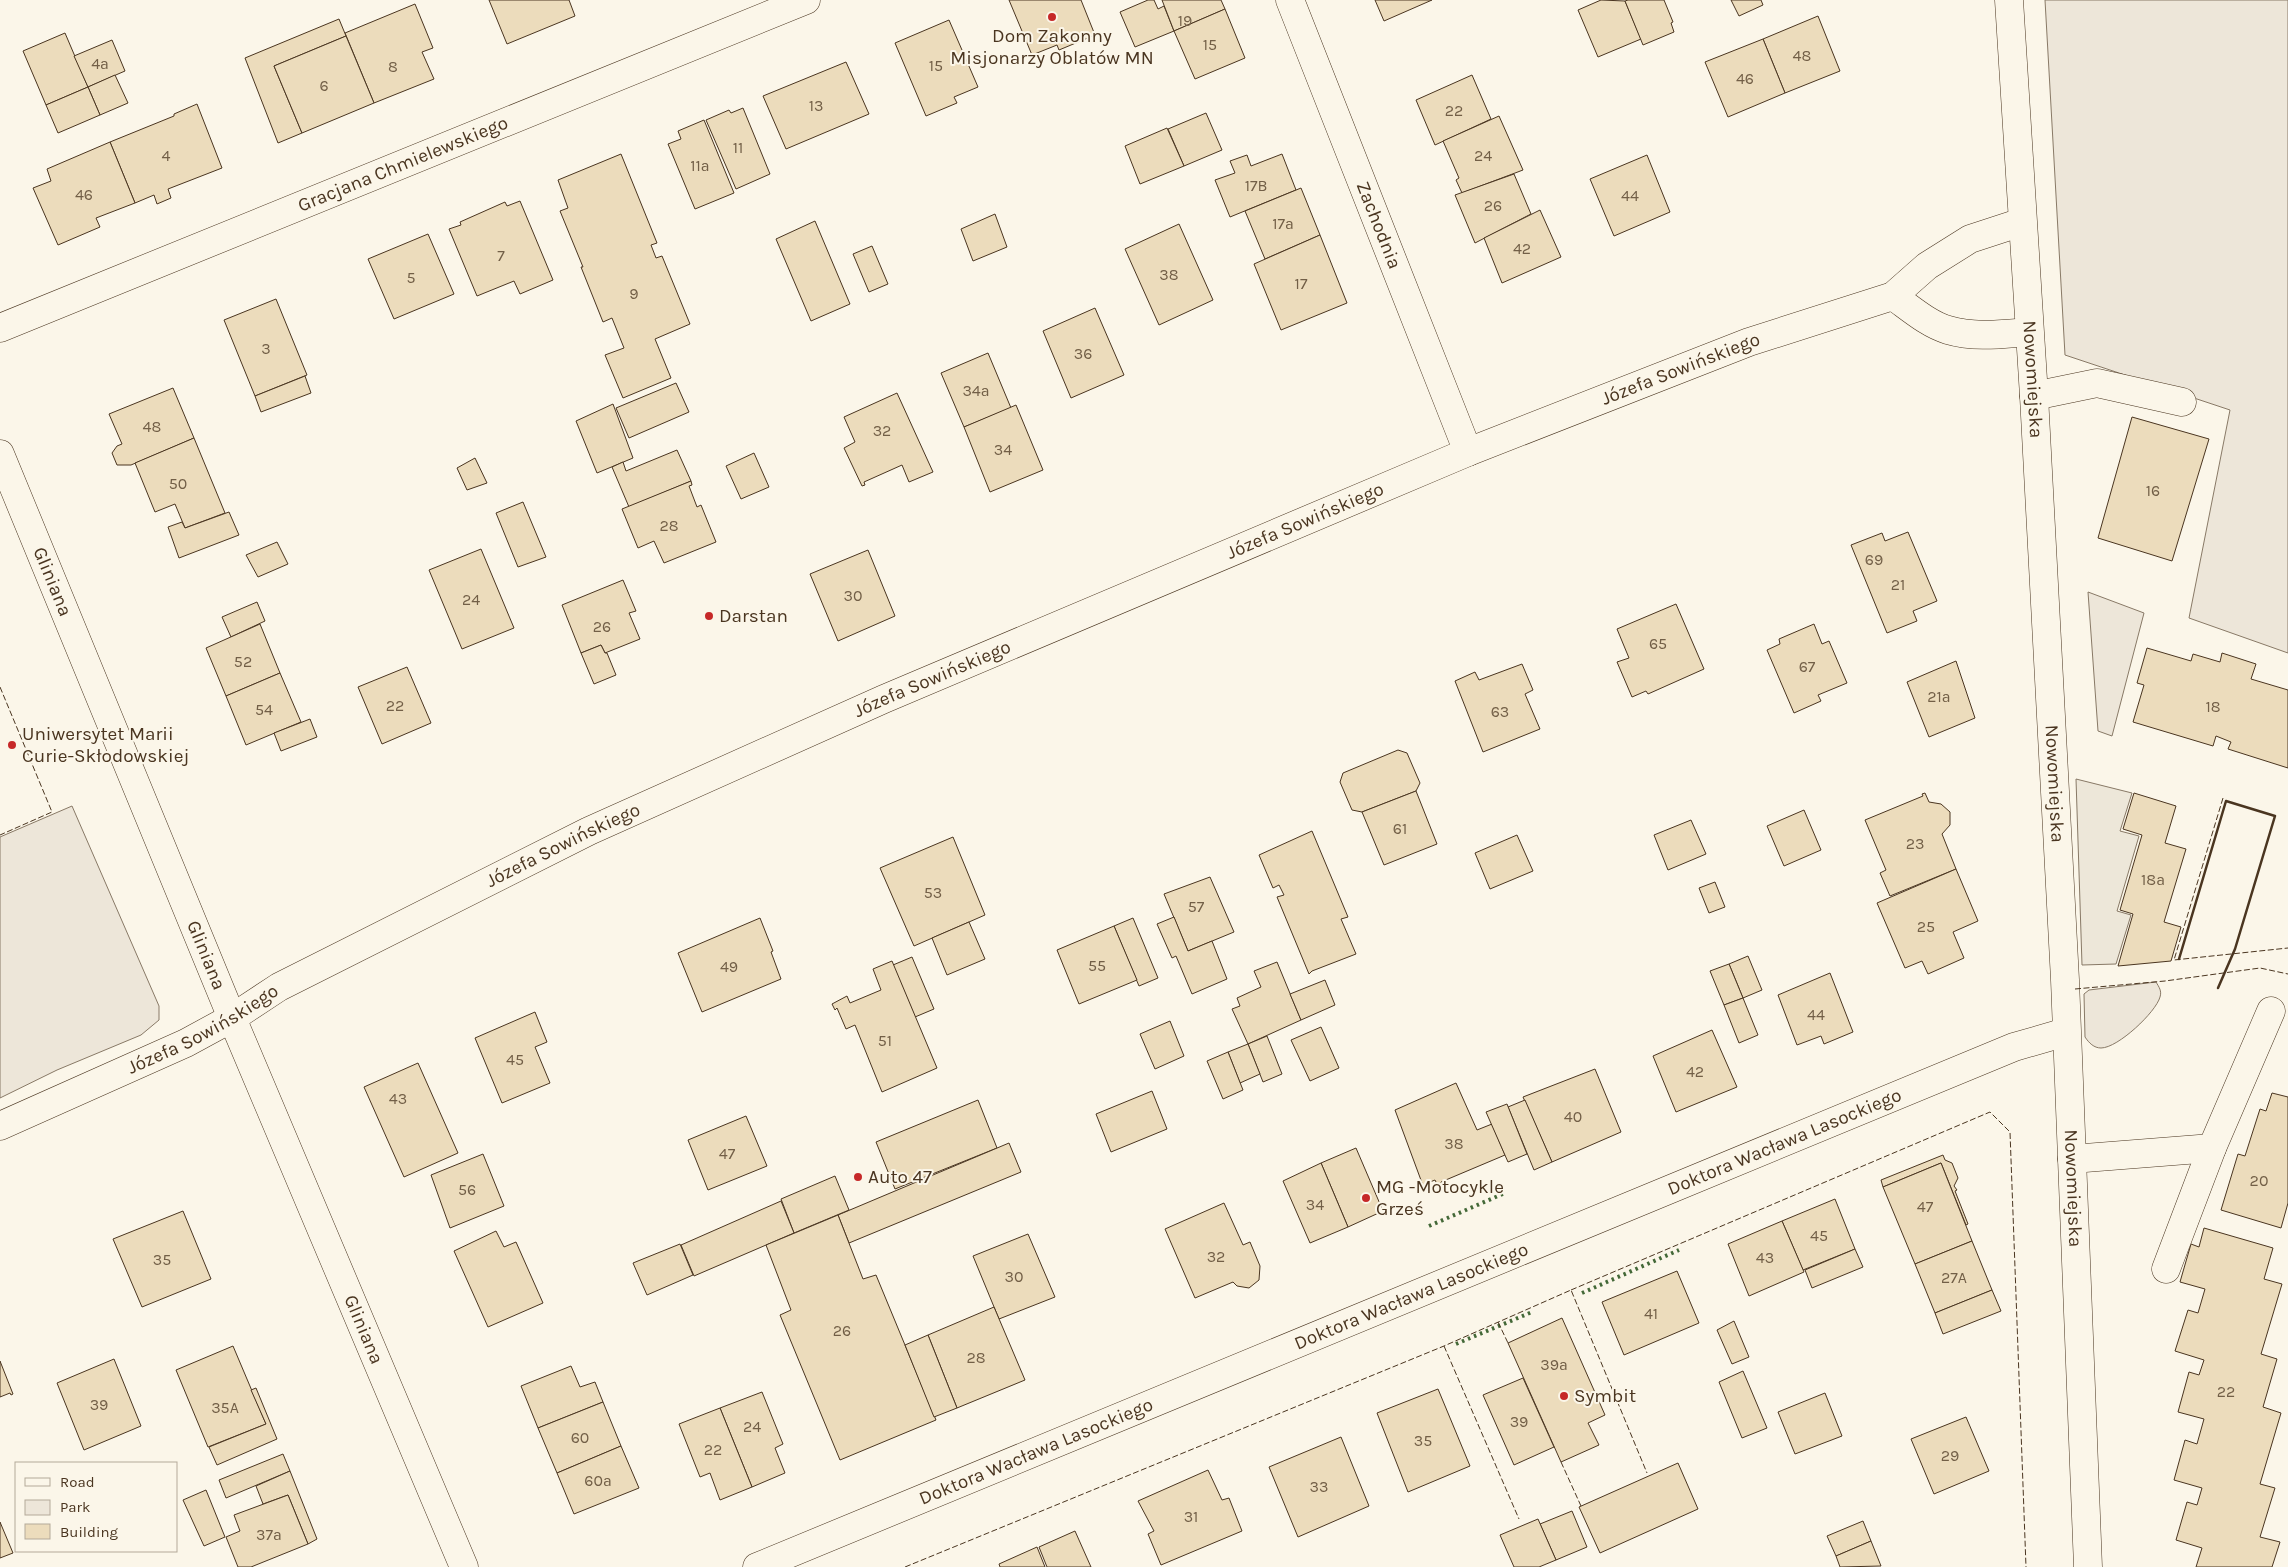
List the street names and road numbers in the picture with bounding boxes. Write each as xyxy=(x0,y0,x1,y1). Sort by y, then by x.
street label: Gracjana Chmielewskiego xyxy=(295,111,511,217)
street label: Zachodnia xyxy=(1352,178,1406,272)
street label: Nowomiejska xyxy=(2018,320,2047,439)
street label: Józefa Sowińskiego xyxy=(1598,328,1763,410)
street label: Józefa Sowińskiego xyxy=(1223,478,1387,564)
street label: Gliniana xyxy=(28,544,77,619)
street label: Józefa Sowińskiego xyxy=(851,636,1014,722)
street label: Nowomiejska xyxy=(2040,724,2069,843)
street label: Józefa Sowińskiego xyxy=(483,799,644,892)
street label: Gliniana xyxy=(182,917,230,993)
street label: Józefa Sowińskiego xyxy=(124,980,282,1079)
street label: Doktora Wacława Lasockiego xyxy=(1664,1084,1905,1200)
street label: Nowomiejska xyxy=(2060,1129,2086,1248)
street label: Doktora Wacława Lasockiego xyxy=(1291,1238,1531,1355)
street label: Gliniana xyxy=(339,1292,388,1367)
street label: Doktora Wacława Lasockiego xyxy=(916,1393,1156,1510)

